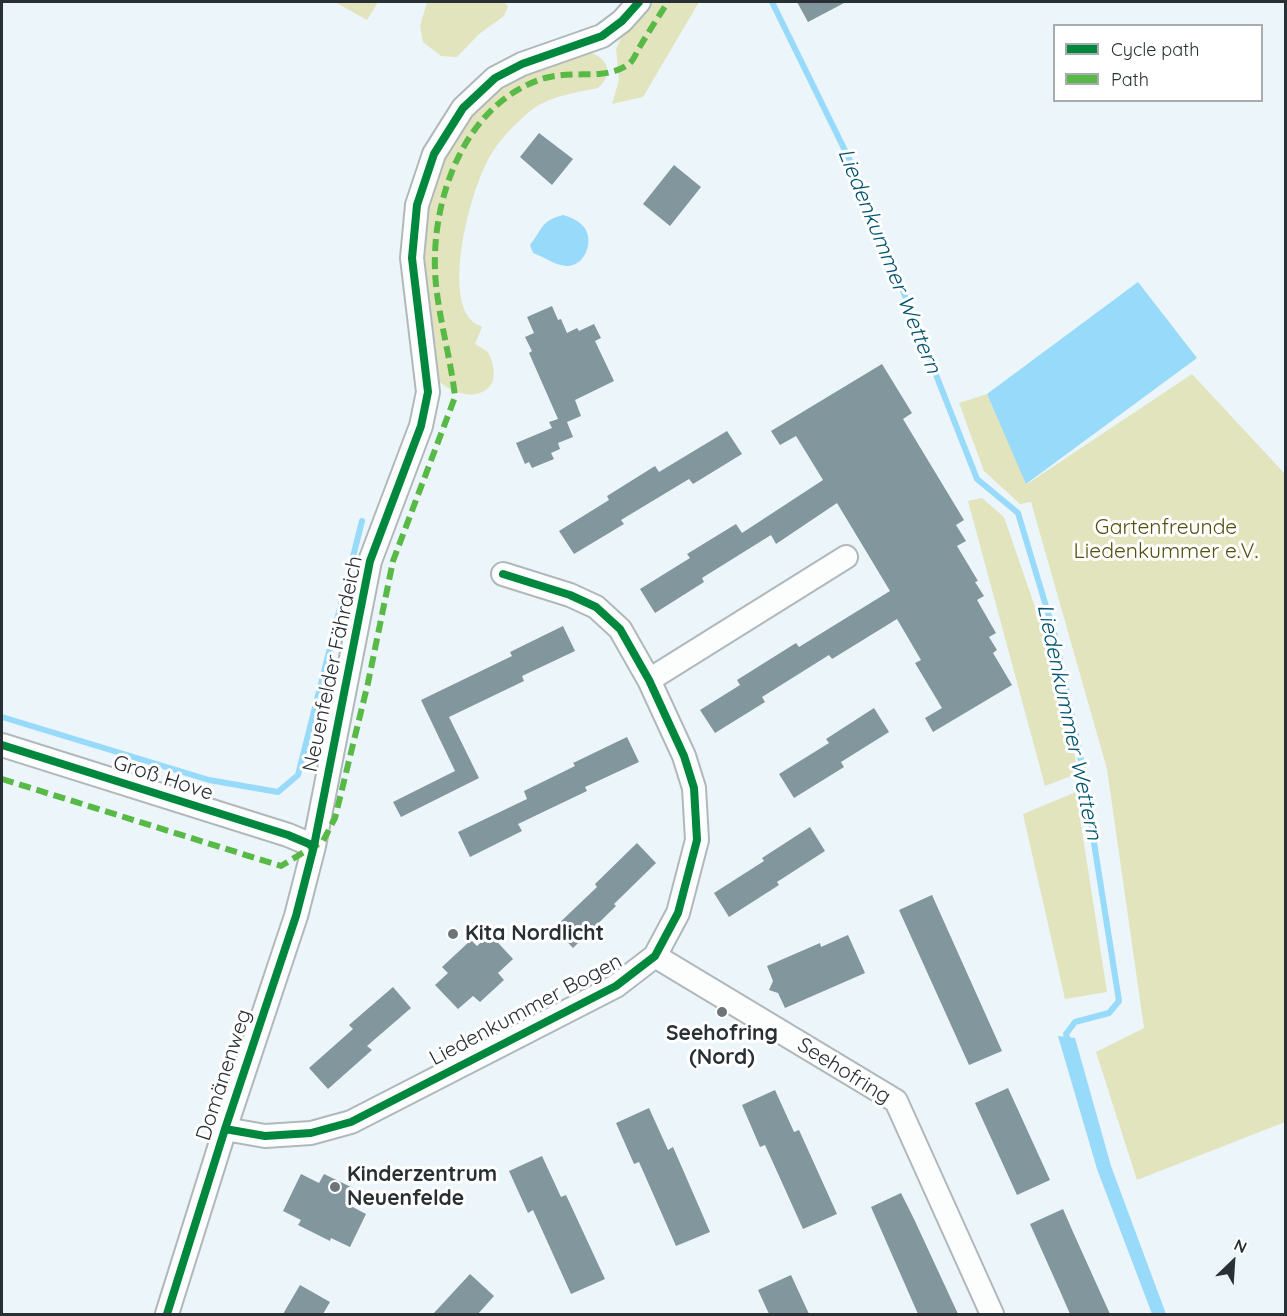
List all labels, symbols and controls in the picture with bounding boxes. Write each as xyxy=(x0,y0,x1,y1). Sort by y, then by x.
legend xyxy=(1053,24,1263,102)
text: Cycle path xyxy=(1111,38,1199,61)
text: Path xyxy=(1111,68,1149,91)
water label: Liedenkummer Wettern xyxy=(832,145,946,377)
park label: Gartenfreunde Liedenkummer e.V. xyxy=(1074,515,1258,565)
street label: Neuenfelder Fährdeich xyxy=(298,554,368,774)
water label: Liedenkummer Wettern xyxy=(1031,602,1107,842)
street label: Groß Hove xyxy=(110,750,216,806)
place label: Kita Nordlicht xyxy=(465,921,604,947)
marker: Kita Nordlicht xyxy=(446,927,460,941)
street label: Liedenkummer Bogen xyxy=(425,949,627,1071)
marker: Seehofring (Nord) xyxy=(715,1005,729,1019)
street label: Domänenweg xyxy=(191,1006,257,1144)
place label: Seehofring (Nord) xyxy=(666,1021,778,1071)
street label: Seehofring xyxy=(793,1032,895,1110)
place label: Kinderzentrum Neuenfelde xyxy=(347,1162,497,1212)
marker: Kinderzentrum Neuenfelde xyxy=(328,1180,342,1194)
north arrow xyxy=(1203,1232,1263,1292)
text: N xyxy=(1231,1234,1250,1257)

